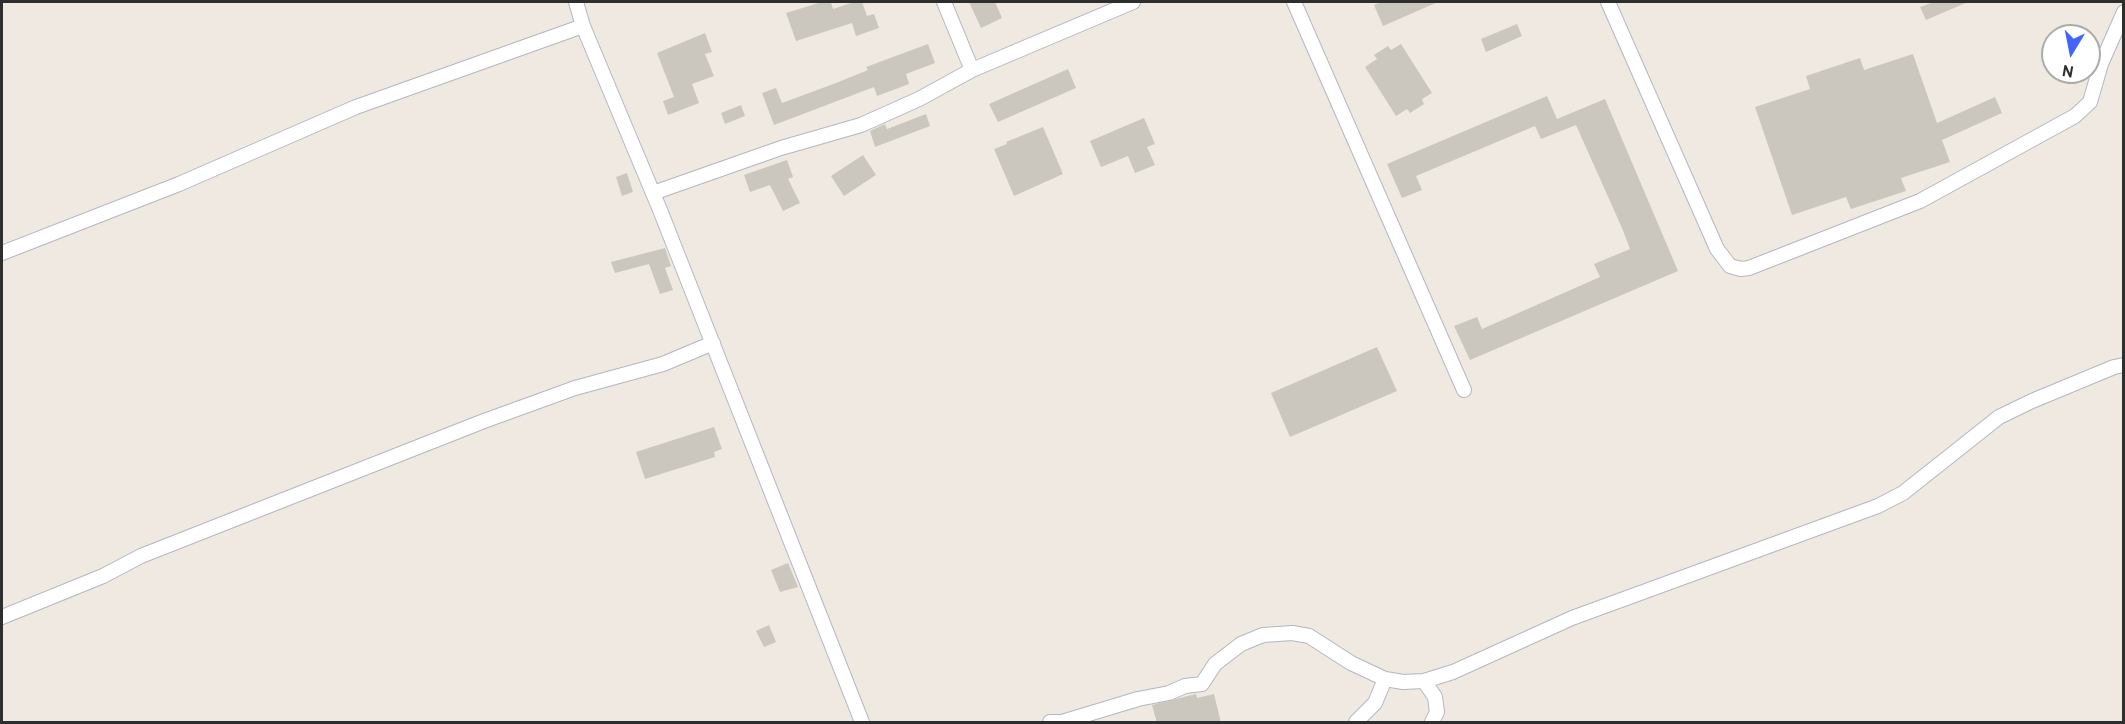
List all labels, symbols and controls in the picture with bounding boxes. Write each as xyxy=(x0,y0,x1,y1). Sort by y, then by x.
north arrow xyxy=(2041,24,2101,84)
text: N xyxy=(2061,59,2076,81)

